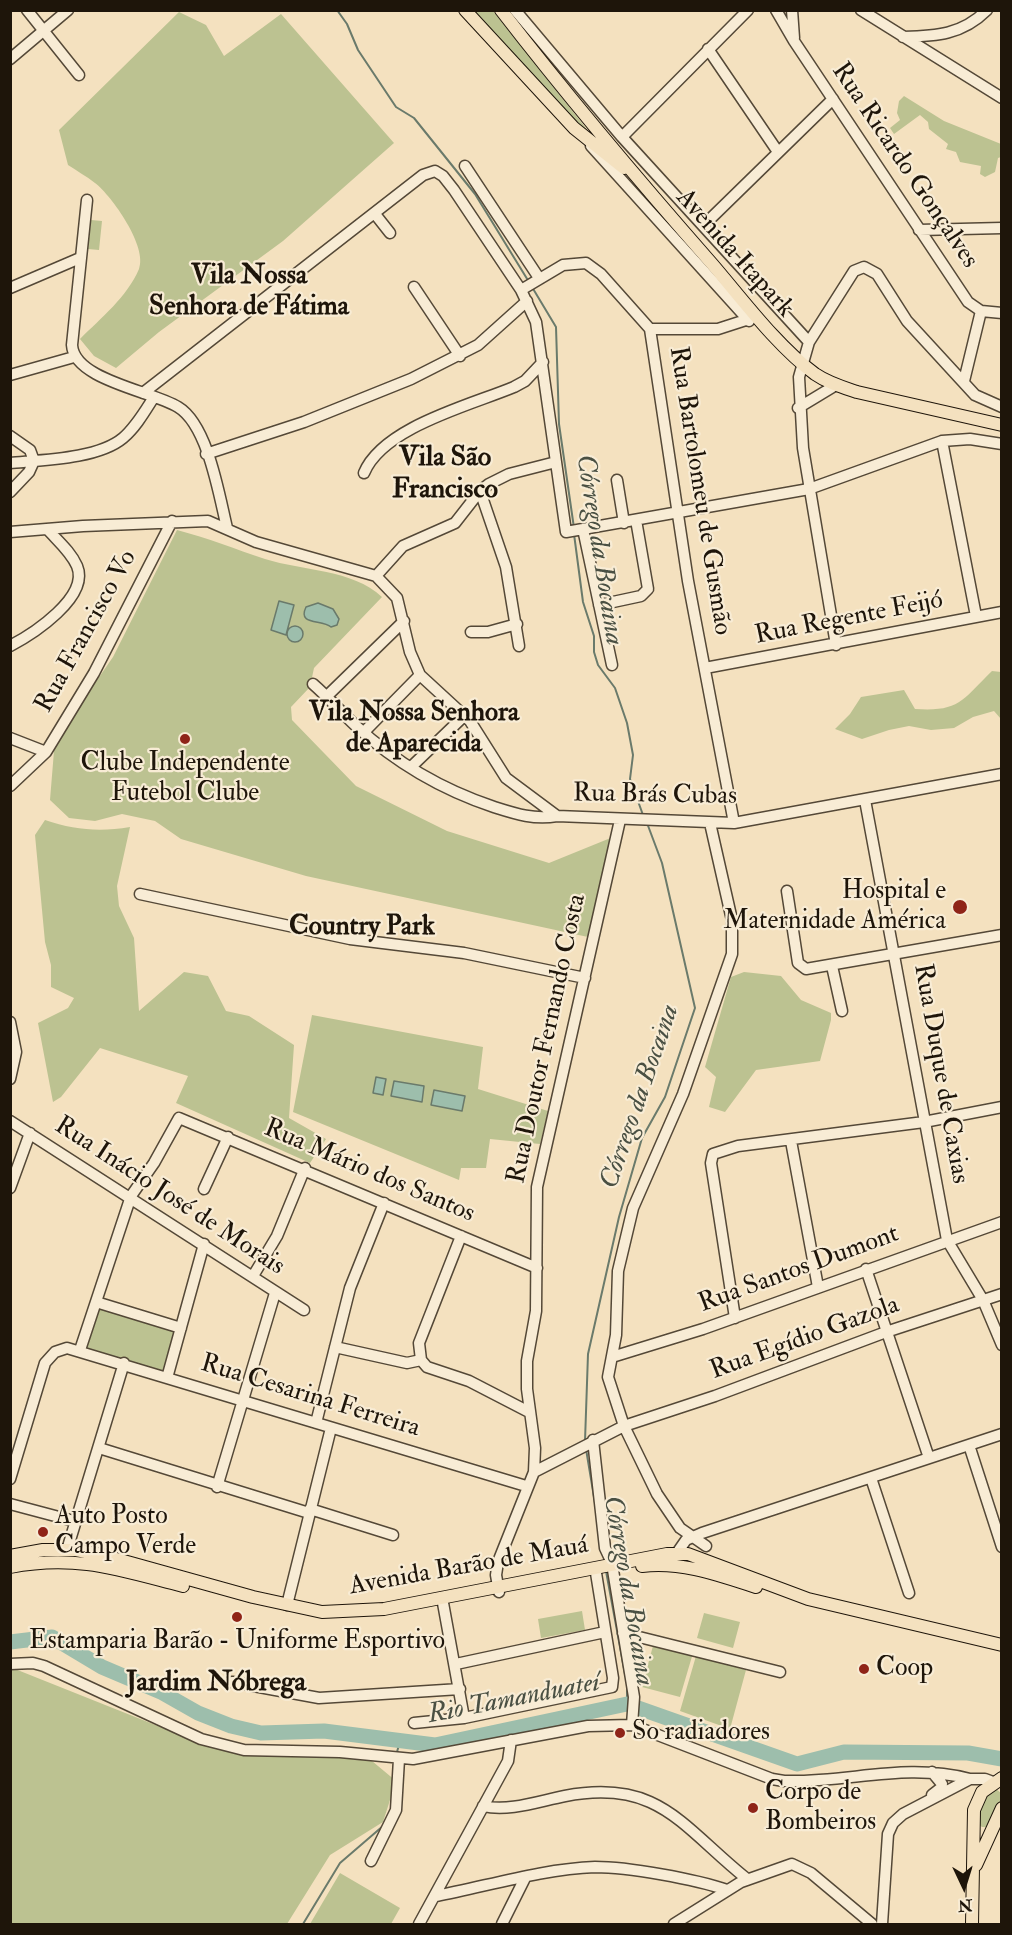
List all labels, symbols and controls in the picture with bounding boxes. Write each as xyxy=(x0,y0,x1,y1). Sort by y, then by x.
street label: Rua Ricardo Gonçalves xyxy=(824,57,984,275)
street label: Avenida Itapark xyxy=(668,183,800,325)
district label: Vila Nossa Senhora de Fátima xyxy=(149,261,349,324)
street label: Rua Bartolomeu de Gusmão xyxy=(661,344,737,638)
district label: Vila São Francisco xyxy=(392,442,498,508)
water label: Córrego da Bocaina xyxy=(567,452,629,648)
street label: Rua Francisco Vo xyxy=(30,545,144,719)
street label: Rua Regente Feijó xyxy=(752,585,946,653)
district label: Vila Nossa Senhora de Aparecida xyxy=(309,698,519,761)
marker: Clube Independente Futebol Clube xyxy=(178,732,192,746)
place label: Clube Independente Futebol Clube xyxy=(80,748,290,810)
street label: Rua Brás Cubas xyxy=(573,779,737,813)
place label: Hospital e Maternidade América xyxy=(723,876,946,938)
street label: Rua Doutor Fernando Costa xyxy=(502,891,594,1187)
marker: Hospital e Maternidade América xyxy=(951,898,969,916)
district label: Country Park xyxy=(289,912,435,944)
street label: Rua Duque de Caxias xyxy=(905,962,975,1186)
water label: Córrego da Bocaina xyxy=(594,1001,688,1193)
street label: Rua Inácio José de Morais xyxy=(48,1111,290,1283)
street label: Rua Mário dos Santos xyxy=(259,1113,479,1231)
street label: Rua Santos Dumont xyxy=(695,1219,903,1321)
street label: Rua Egídio Gazola xyxy=(706,1290,904,1388)
street label: Rua Cesarina Ferreira xyxy=(197,1349,423,1445)
water label: Córrego da Bocaina xyxy=(594,1493,660,1689)
place label: Auto Posto Campo Verde xyxy=(55,1501,196,1562)
marker: Auto Posto Campo Verde xyxy=(36,1525,50,1539)
street label: Avenida Barão de Mauá xyxy=(347,1531,591,1603)
marker: Estamparia Barão - Uniforme Esportivo xyxy=(230,1610,244,1624)
place label: Estamparia Barão - Uniforme Esportivo xyxy=(29,1626,445,1658)
place label: Coop xyxy=(876,1653,933,1685)
marker: Coop xyxy=(857,1662,871,1676)
district label: Jardim Nóbrega xyxy=(126,1667,306,1701)
water label: Rio Tamanduateí xyxy=(425,1667,603,1733)
place label: So radiadores xyxy=(632,1717,770,1749)
marker: So radiadores xyxy=(613,1726,627,1740)
place label: Corpo de Bombeiros xyxy=(765,1777,876,1838)
marker: Corpo de Bombeiros xyxy=(746,1801,760,1815)
north arrow xyxy=(934,1857,994,1917)
text: N xyxy=(957,1894,973,1915)

